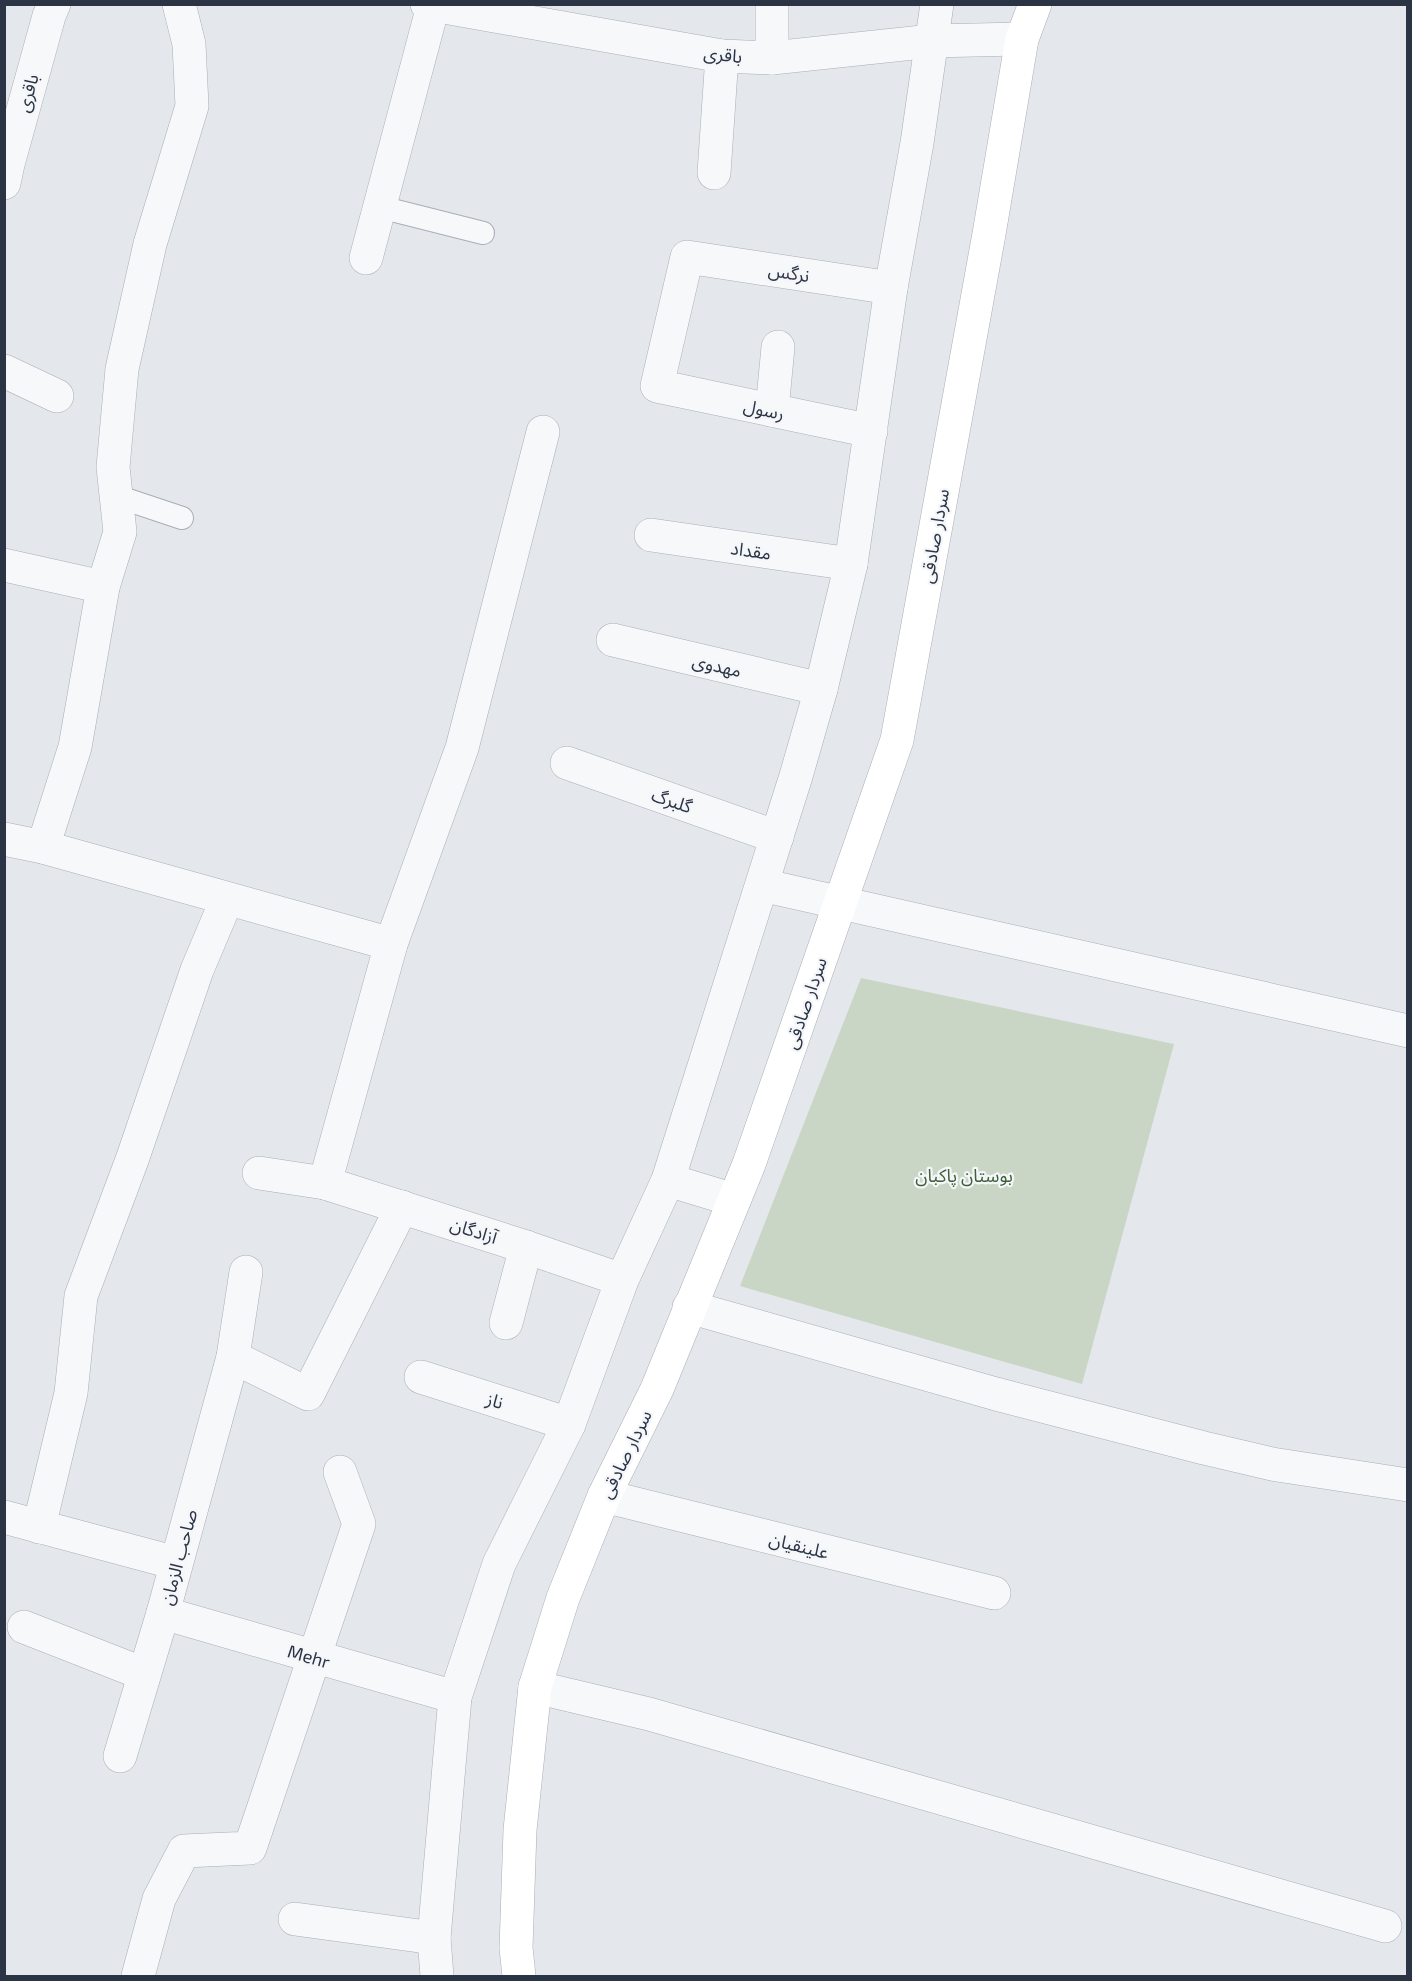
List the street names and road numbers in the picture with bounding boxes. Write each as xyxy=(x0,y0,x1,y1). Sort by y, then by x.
street label: باقری xyxy=(702,41,744,68)
street label: باقری xyxy=(11,71,44,115)
street label: نرگس xyxy=(767,258,811,287)
street label: رسول xyxy=(741,394,786,425)
street label: سردار صادقی xyxy=(915,487,954,585)
street label: مقداد xyxy=(729,536,773,564)
street label: مهدوی xyxy=(690,649,744,682)
street label: گلبرگ xyxy=(649,783,696,818)
street label: سردار صادقی xyxy=(779,954,832,1052)
street label: آزادگان xyxy=(447,1212,501,1249)
street label: ناز xyxy=(483,1387,506,1414)
street label: سردار صادقی xyxy=(594,1406,657,1502)
street label: صاحب الزمان xyxy=(155,1507,202,1608)
street label: علینقیان xyxy=(767,1527,831,1564)
street label: Mehr xyxy=(285,1639,333,1673)

